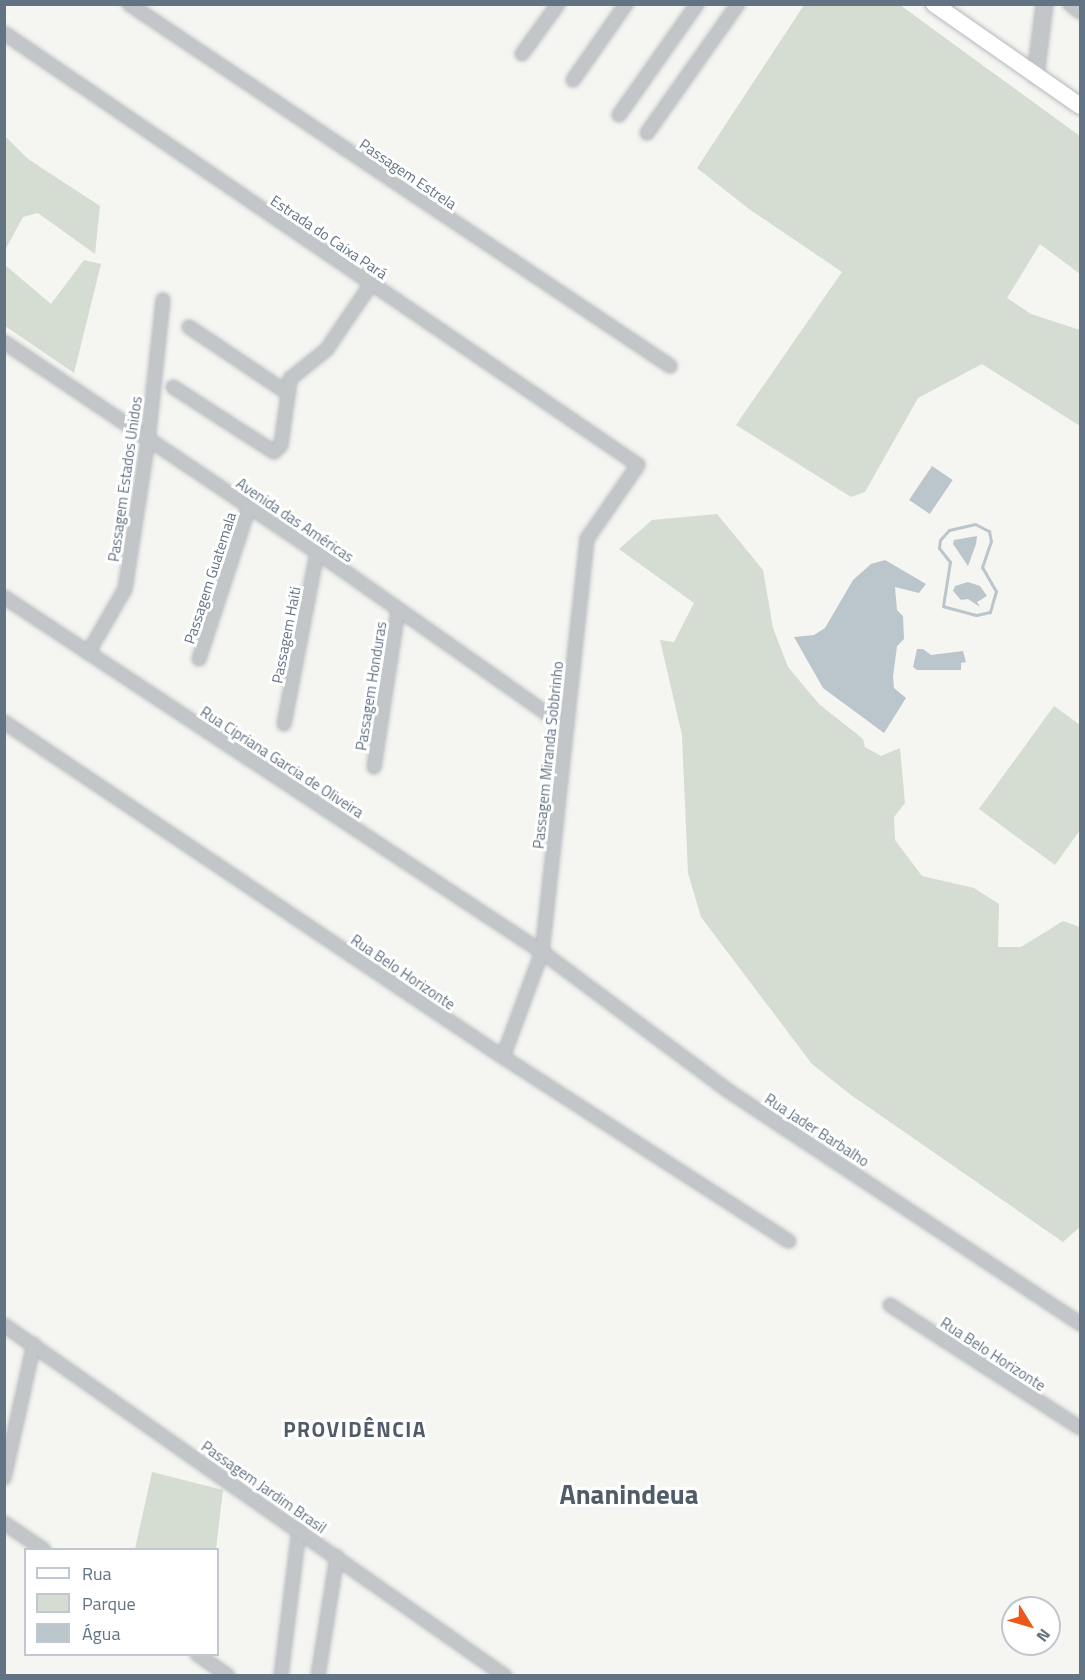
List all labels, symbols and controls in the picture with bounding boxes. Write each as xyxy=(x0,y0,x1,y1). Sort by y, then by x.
street label: Passagem Estrela xyxy=(356,135,460,213)
street label: Estrada do Caixa Pará xyxy=(267,191,391,283)
street label: Passagem Estados Unidos xyxy=(104,395,146,563)
street label: Avenida das Américas xyxy=(233,474,357,566)
street label: Passagem Guatemala xyxy=(180,510,240,646)
street label: Passagem Haiti xyxy=(268,585,304,685)
street label: Passagem Honduras xyxy=(352,620,390,752)
street label: Passagem Miranda Sobbrinho xyxy=(529,660,567,850)
street label: Rua Cipriana Garcia de Oliveira xyxy=(197,703,367,821)
street label: Rua Belo Horizonte xyxy=(348,931,458,1013)
street label: Rua Jader Barbalho xyxy=(762,1090,872,1170)
street label: Rua Belo Horizonte xyxy=(937,1313,1049,1395)
district label: PROVIDÊNCIA xyxy=(283,1416,427,1442)
street label: Passagem Jardim Brasil xyxy=(198,1437,330,1537)
district label: Ananindeua xyxy=(559,1478,699,1510)
legend xyxy=(24,1548,219,1656)
text: Rua xyxy=(82,1560,112,1587)
text: Parque xyxy=(82,1590,136,1617)
north arrow xyxy=(1001,1596,1061,1656)
text: Água xyxy=(82,1620,120,1647)
text: N xyxy=(1031,1624,1057,1647)

